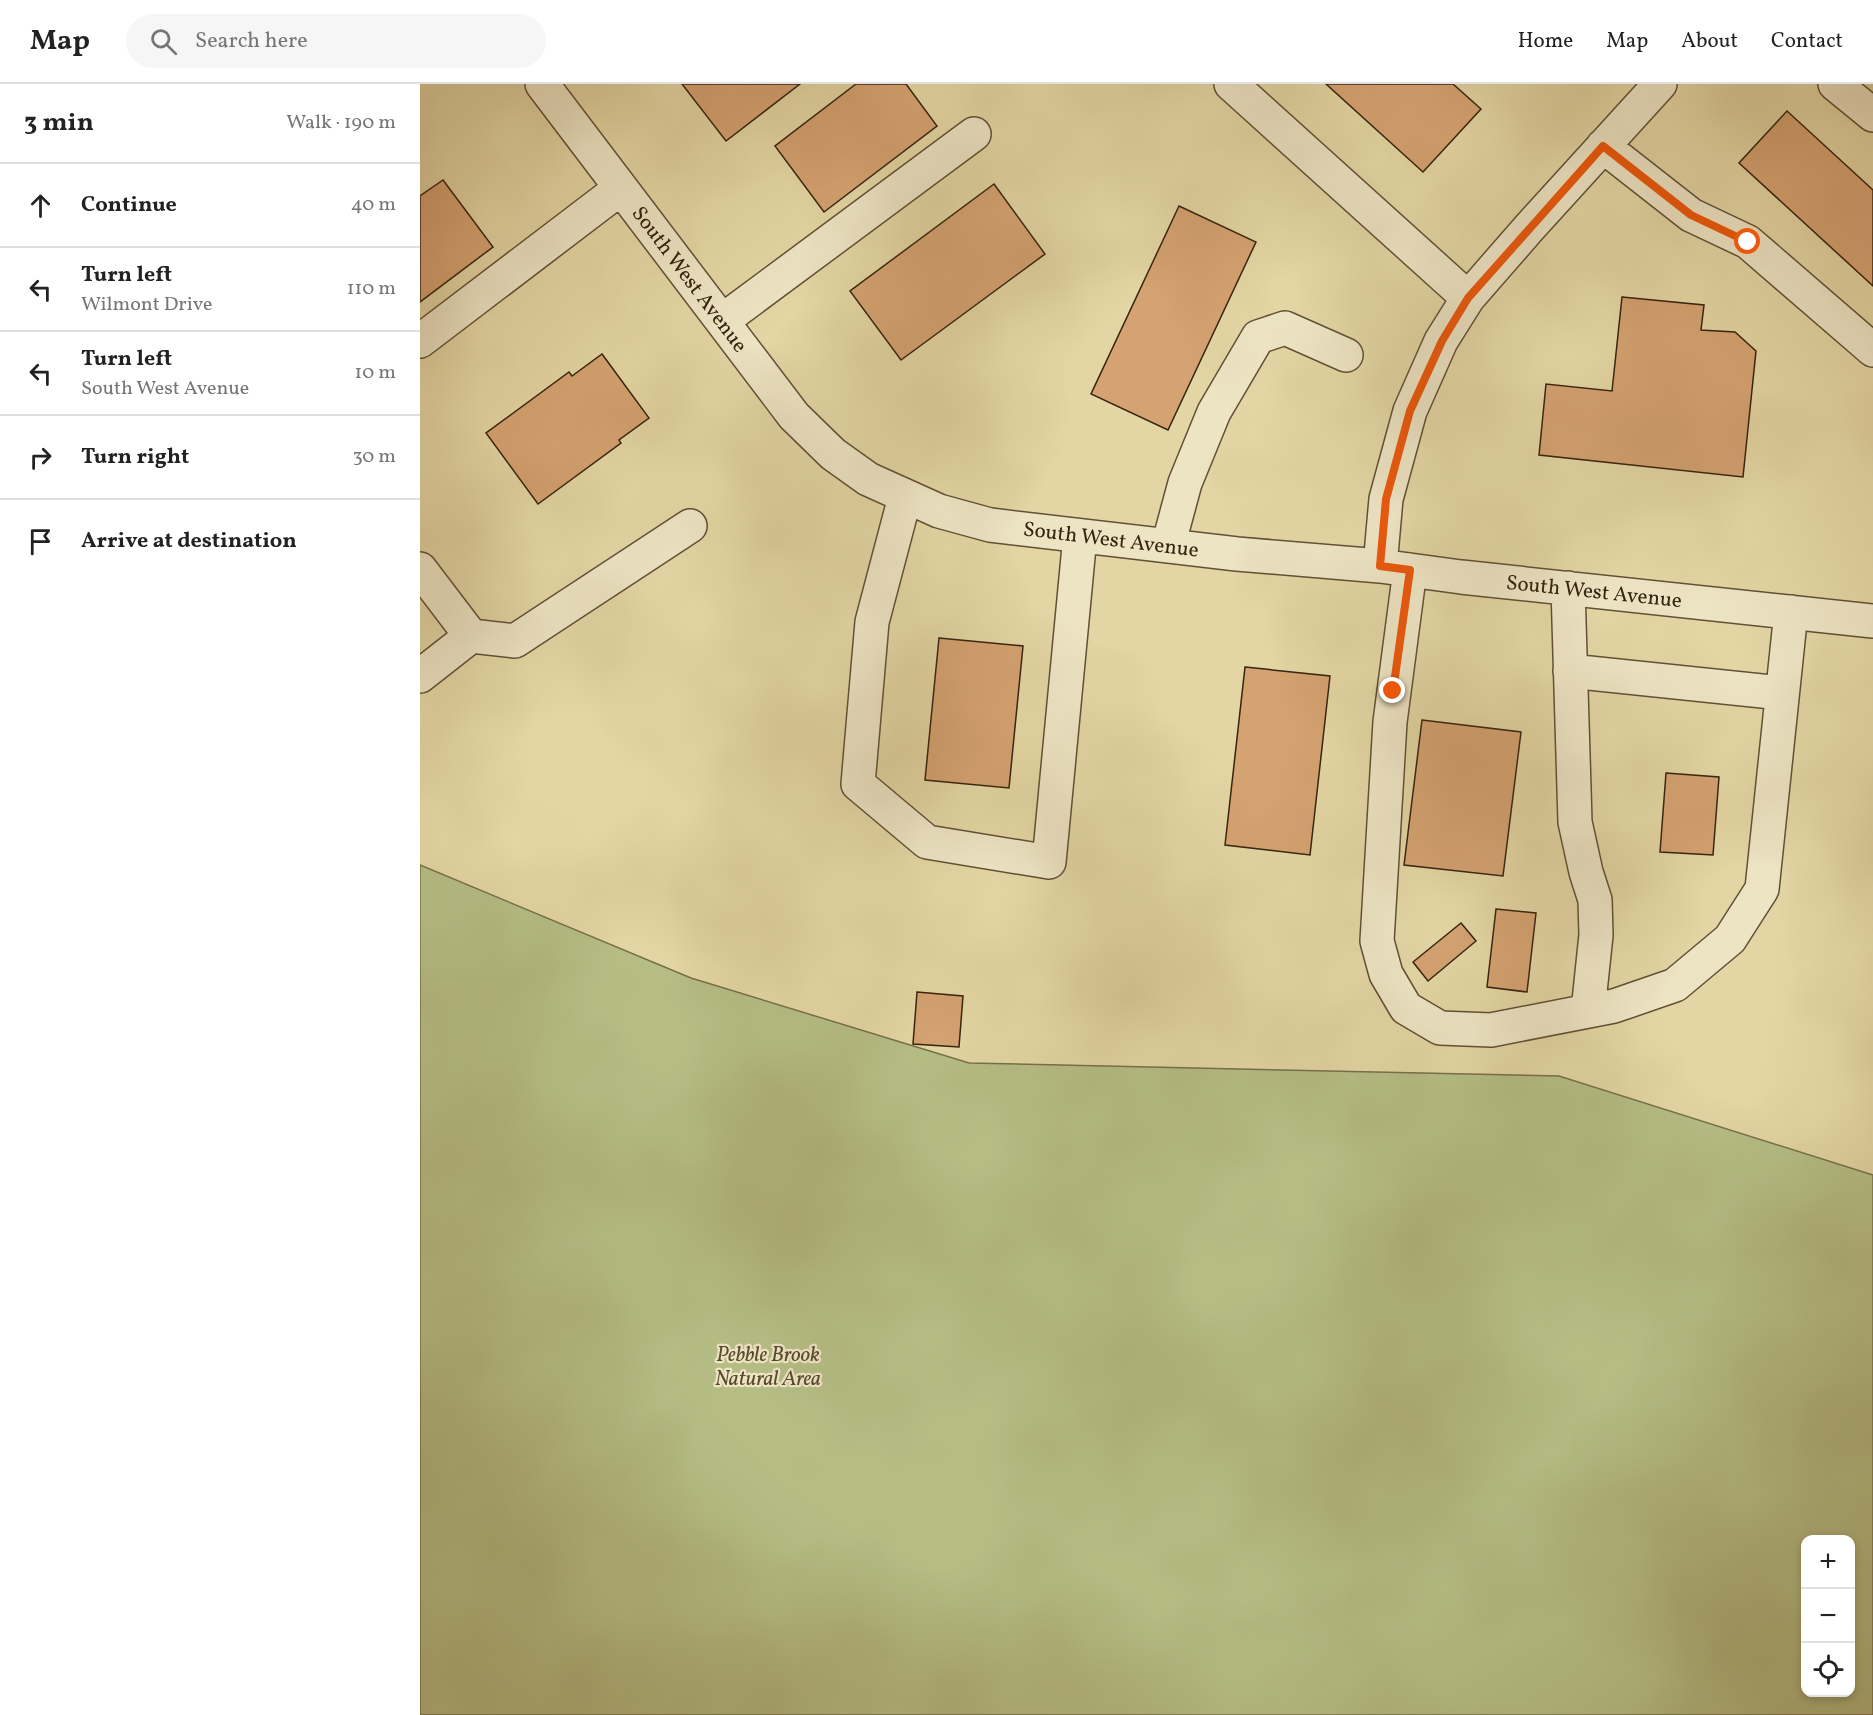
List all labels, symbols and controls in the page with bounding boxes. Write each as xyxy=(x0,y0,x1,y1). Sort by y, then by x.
search box xyxy=(126,14,546,68)
text: Map xyxy=(30,22,90,61)
icon: search xyxy=(147,25,180,58)
text: Search here xyxy=(195,26,308,57)
text: Home xyxy=(1518,27,1573,56)
text: Map xyxy=(1606,27,1648,56)
text: About xyxy=(1681,27,1738,56)
text: Contact xyxy=(1771,27,1843,56)
text: 3 min xyxy=(24,105,94,141)
text: Walk · 190 m xyxy=(286,109,396,137)
icon: ahead xyxy=(24,189,57,222)
text: Continue xyxy=(81,190,177,221)
text: 40 m xyxy=(351,191,396,219)
street label: South West Avenue xyxy=(624,201,754,359)
route start xyxy=(1734,228,1760,254)
text: Turn left xyxy=(81,260,172,291)
icon: left xyxy=(24,273,57,306)
text: 110 m xyxy=(347,275,396,303)
text: Wilmont Drive xyxy=(81,291,213,319)
text: Turn left xyxy=(81,344,172,375)
icon: left xyxy=(24,357,57,390)
text: 10 m xyxy=(355,359,396,387)
text: South West Avenue xyxy=(81,375,249,403)
icon: right xyxy=(24,441,57,474)
text: Turn right xyxy=(81,442,189,473)
text: 30 m xyxy=(352,443,396,471)
street label: South West Avenue xyxy=(1021,515,1200,566)
icon: arrive xyxy=(24,525,57,558)
text: Arrive at destination xyxy=(81,526,297,557)
street label: South West Avenue xyxy=(1504,569,1683,616)
route end xyxy=(1379,677,1405,703)
park label: Pebble Brook Natural Area xyxy=(715,1341,821,1394)
map controls xyxy=(1801,1535,1855,1697)
button: + xyxy=(1801,1535,1855,1589)
button: − xyxy=(1801,1589,1855,1643)
button: locate xyxy=(1801,1643,1855,1697)

